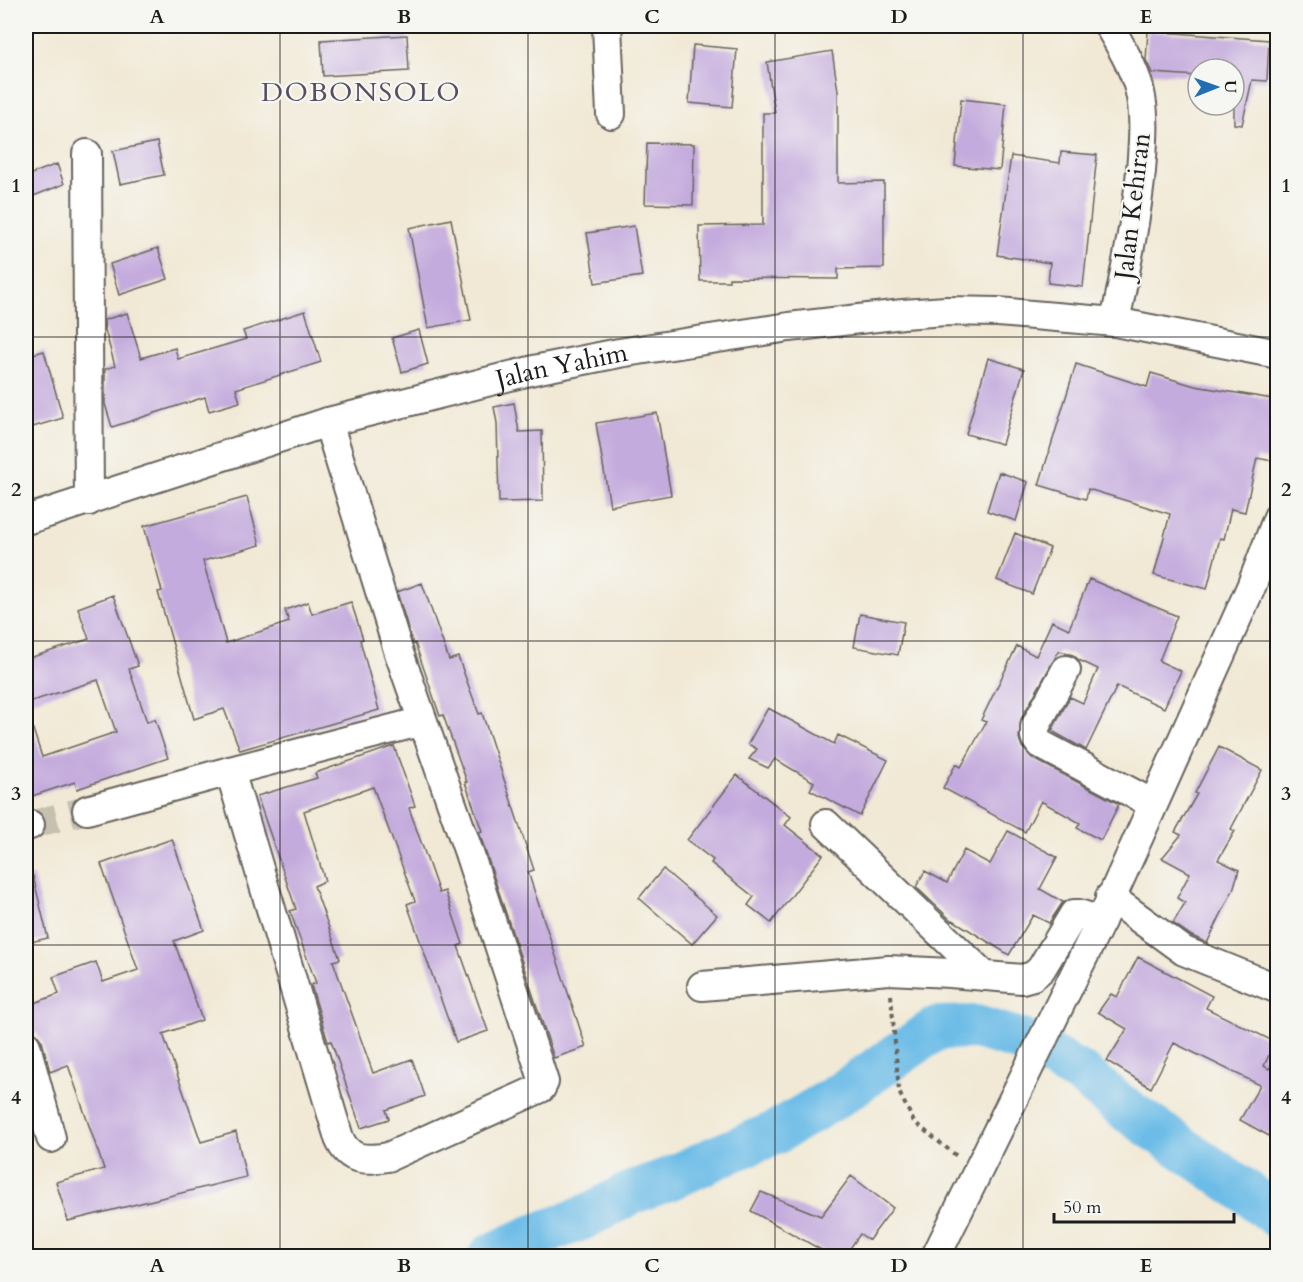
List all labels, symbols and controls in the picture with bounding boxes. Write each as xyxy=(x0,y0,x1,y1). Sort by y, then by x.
text: A xyxy=(149,3,165,30)
text: B xyxy=(397,3,411,30)
text: C xyxy=(644,3,660,30)
text: D xyxy=(890,3,908,30)
text: E xyxy=(1140,3,1152,30)
north arrow xyxy=(1186,57,1246,117)
district label: DOBONSOLO xyxy=(261,74,461,111)
text: U xyxy=(1219,80,1241,93)
street label: Jalan Kehiran xyxy=(1106,130,1159,286)
text: 1 xyxy=(11,172,21,199)
text: 1 xyxy=(1281,172,1291,199)
street label: Jalan Yahim xyxy=(488,335,631,398)
text: 2 xyxy=(11,476,21,503)
text: 2 xyxy=(1281,476,1291,503)
text: 3 xyxy=(11,780,21,807)
text: 3 xyxy=(1281,780,1291,807)
text: 4 xyxy=(11,1084,21,1111)
text: 4 xyxy=(1281,1084,1291,1111)
scale bar xyxy=(1054,1186,1234,1224)
text: 50 m xyxy=(1063,1195,1102,1220)
text: A xyxy=(149,1252,165,1279)
text: B xyxy=(397,1252,411,1279)
text: C xyxy=(644,1252,660,1279)
text: D xyxy=(890,1252,908,1279)
text: E xyxy=(1140,1252,1152,1279)

